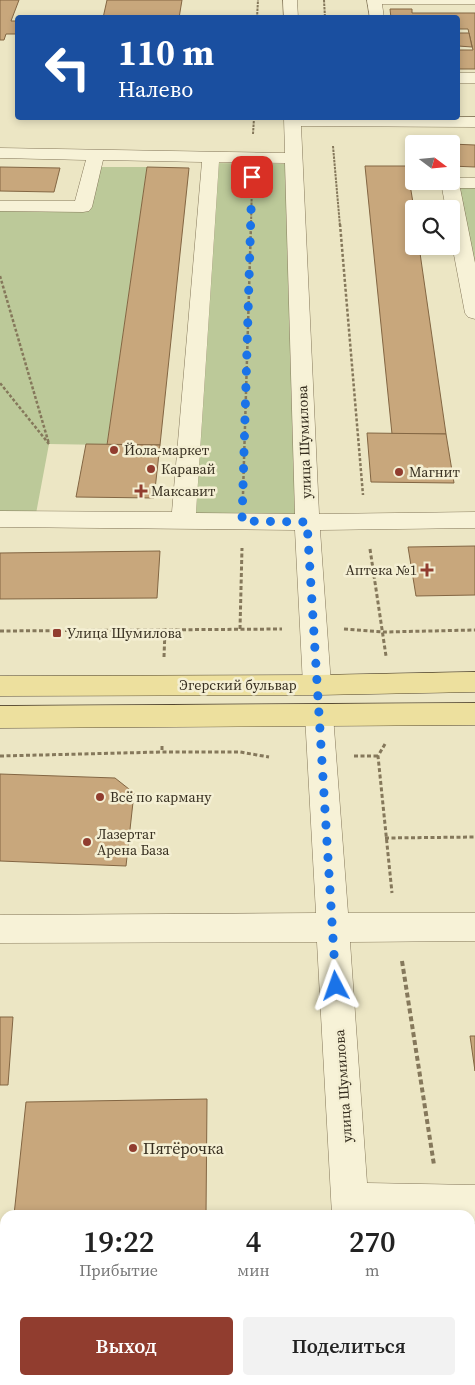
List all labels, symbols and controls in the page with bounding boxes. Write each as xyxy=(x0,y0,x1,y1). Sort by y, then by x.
text: 110 m xyxy=(118,29,214,77)
icon: left xyxy=(35,35,100,100)
text: Налево xyxy=(118,74,193,104)
north arrow xyxy=(405,135,460,190)
map controls xyxy=(405,135,460,255)
pin xyxy=(231,156,273,198)
icon: arrive xyxy=(238,163,266,191)
button: search xyxy=(405,200,460,255)
street label: улица Шумилова xyxy=(292,384,316,499)
place label: Йола-маркет xyxy=(124,440,210,460)
marker: Йола-маркет xyxy=(108,444,120,456)
place label: Каравай xyxy=(161,459,216,479)
place label: Магнит xyxy=(409,462,460,482)
marker: Каравай xyxy=(145,463,157,475)
marker: Магнит xyxy=(393,466,405,478)
place label: Максавит xyxy=(151,481,216,501)
marker: Максавит xyxy=(135,485,147,497)
place label: Аптека №1 xyxy=(345,560,417,580)
marker: Аптека №1 xyxy=(421,564,433,576)
place label: Улица Шумилова xyxy=(67,623,183,643)
marker: Улица Шумилова xyxy=(51,627,63,639)
street label: Эгерский бульвар xyxy=(179,675,297,695)
place label: Всё по карману xyxy=(110,787,212,807)
marker: Всё по карману xyxy=(94,791,106,803)
place label: Лазертаг Арена База xyxy=(97,824,170,860)
marker: Лазертаг Арена База xyxy=(81,836,93,848)
position arrow xyxy=(309,959,361,1011)
street label: улица Шумилова xyxy=(329,1028,357,1143)
place label: Пятёрочка xyxy=(143,1137,225,1159)
marker: Пятёрочка xyxy=(127,1142,139,1154)
text: 19:22 xyxy=(83,1221,154,1262)
text: 4 xyxy=(246,1221,261,1262)
text: 270 xyxy=(349,1221,396,1262)
text: Прибытие xyxy=(79,1259,158,1281)
text: мин xyxy=(237,1259,270,1281)
text: m xyxy=(365,1259,380,1281)
button: Выход xyxy=(20,1317,233,1375)
button: Поделиться xyxy=(243,1317,455,1375)

